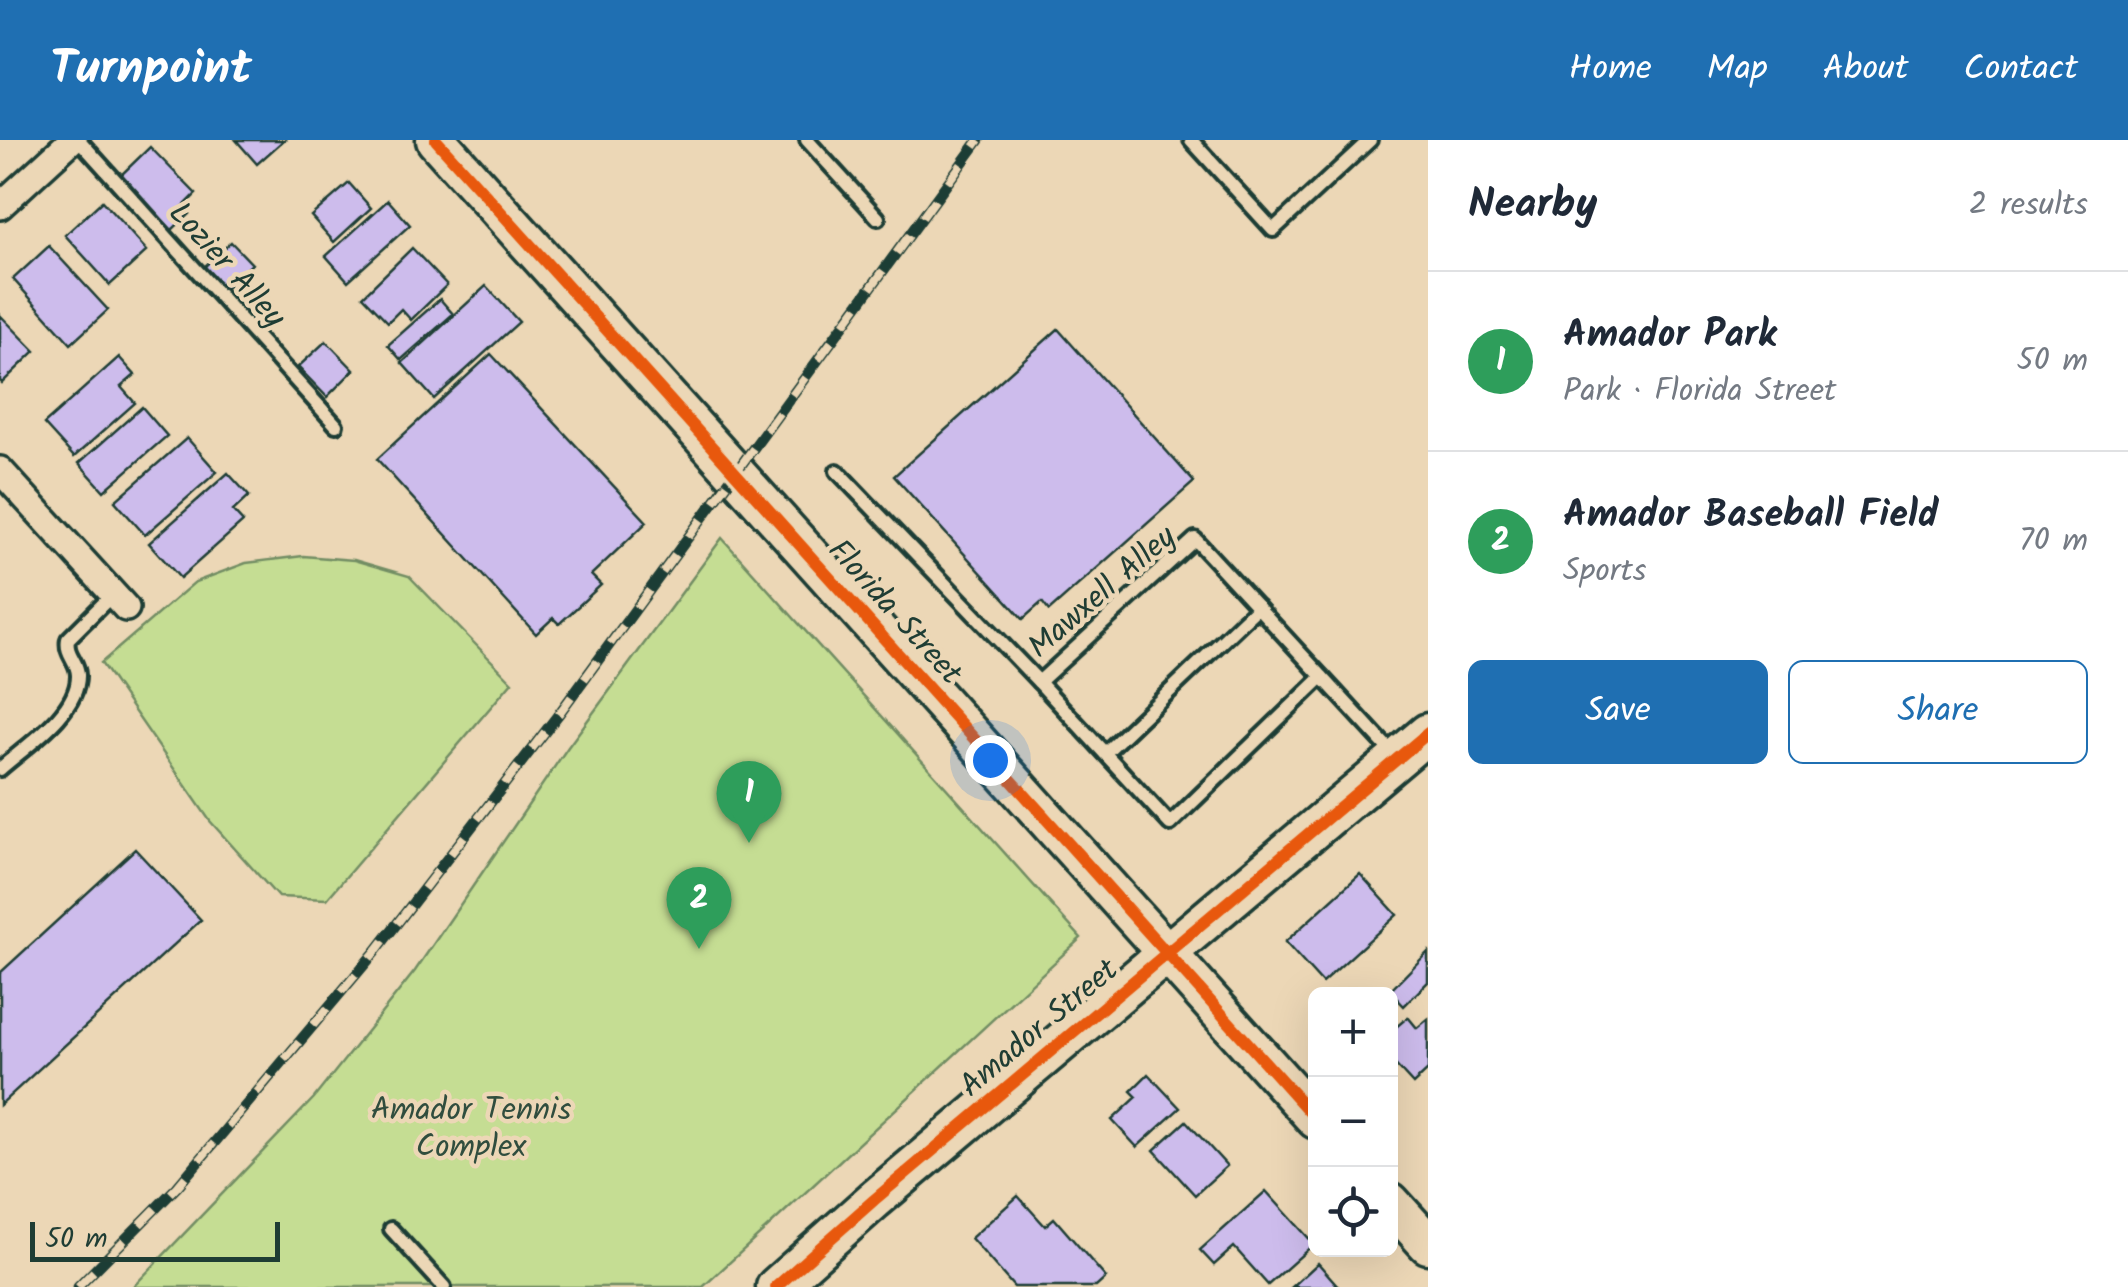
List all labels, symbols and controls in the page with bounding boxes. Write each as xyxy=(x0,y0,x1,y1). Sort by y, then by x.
text: Turnpoint xyxy=(50,32,252,108)
text: Home xyxy=(1569,42,1652,98)
text: Map xyxy=(1707,42,1768,98)
text: About xyxy=(1823,42,1908,98)
text: Contact xyxy=(1963,42,2078,98)
text: Nearby xyxy=(1468,172,1597,239)
text: 2 results xyxy=(1969,180,2088,231)
street label: Lozier Alley xyxy=(155,191,298,341)
text: Amador Park xyxy=(1563,306,1776,366)
text: 1 xyxy=(1496,336,1505,387)
text: 50 m xyxy=(2017,336,2088,387)
text: Park · Florida Street xyxy=(1563,366,1836,417)
text: Amador Baseball Field xyxy=(1563,486,1938,546)
street label: Mawxell Alley xyxy=(1017,513,1189,672)
text: 2 xyxy=(1491,516,1510,567)
text: 70 m xyxy=(2019,516,2088,567)
street label: Florida Street xyxy=(814,528,974,698)
text: Sports xyxy=(1563,546,1646,597)
button: Save xyxy=(1468,660,1768,764)
button: Share xyxy=(1788,660,2088,764)
your location xyxy=(965,735,1016,786)
pin: 1 xyxy=(716,760,782,843)
pin: 2 xyxy=(666,866,732,949)
street label: Amador Street xyxy=(949,946,1131,1111)
map controls xyxy=(1308,987,1398,1257)
button: + xyxy=(1308,987,1398,1077)
button: − xyxy=(1308,1077,1398,1167)
park label: Amador Tennis Complex xyxy=(371,1085,572,1173)
button: locate xyxy=(1308,1167,1398,1257)
scale bar xyxy=(30,1217,280,1262)
text: 50 m xyxy=(45,1217,108,1262)

